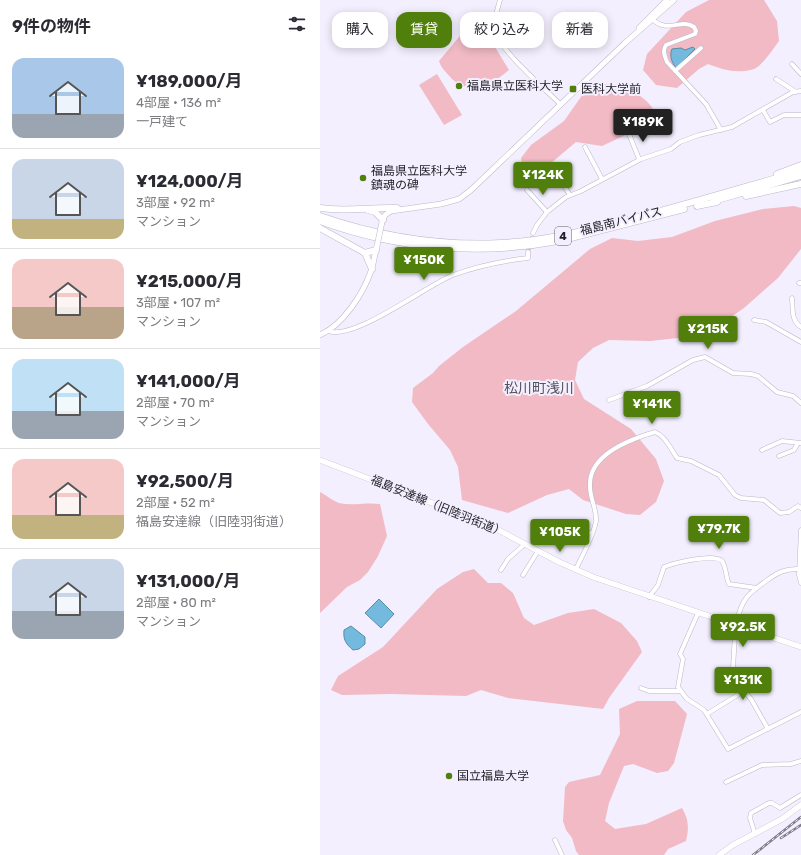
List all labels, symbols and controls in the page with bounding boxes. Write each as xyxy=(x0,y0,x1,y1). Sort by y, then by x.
chip: 購入 xyxy=(332,12,388,48)
chip: 賃貸 xyxy=(396,12,452,48)
chip: 絞り込み xyxy=(460,12,544,48)
chip: 新着 xyxy=(552,12,608,48)
icon: filters xyxy=(286,13,308,35)
text: 9件の物件 xyxy=(12,16,91,36)
text: ¥189,000/月 xyxy=(136,71,243,91)
icon: home xyxy=(44,74,92,122)
place label: 福島県立医科大学 xyxy=(467,79,563,93)
marker: 福島県立医科大学 xyxy=(454,81,464,91)
place label: 医科大学前 xyxy=(581,82,641,96)
marker: 医科大学前 xyxy=(568,84,578,94)
text: 4部屋 · 136 m² xyxy=(136,95,221,110)
pin: ¥189K xyxy=(615,109,671,143)
text: 一戸建て xyxy=(136,114,188,129)
text: ¥189K xyxy=(622,114,664,129)
pin: ¥124K xyxy=(515,162,571,196)
place label: 福島県立医科大学 鎮魂の碑 xyxy=(371,164,467,192)
text: ¥124K xyxy=(522,167,564,182)
text: ¥124,000/月 xyxy=(136,171,244,191)
marker: 福島県立医科大学 鎮魂の碑 xyxy=(358,173,368,183)
icon: home xyxy=(44,175,92,223)
text: 3部屋 · 92 m² xyxy=(136,195,215,210)
street label: 福島南バイパス xyxy=(579,204,663,238)
text: マンション xyxy=(136,214,201,229)
road number: 4 xyxy=(555,227,571,245)
pin: ¥150K xyxy=(396,247,452,281)
text: ¥150K xyxy=(403,252,445,267)
text: ¥215,000/月 xyxy=(136,271,243,291)
icon: home xyxy=(44,275,92,323)
text: 3部屋 · 107 m² xyxy=(136,295,220,310)
text: マンション xyxy=(136,314,201,329)
pin: ¥215K xyxy=(680,316,736,350)
text: ¥215K xyxy=(688,321,728,336)
text: ¥141,000/月 xyxy=(136,371,241,391)
icon: home xyxy=(44,375,92,423)
district label: 松川町浅川 xyxy=(504,380,574,397)
pin: ¥141K xyxy=(624,391,680,425)
text: 2部屋 · 70 m² xyxy=(136,395,214,410)
text: ¥141K xyxy=(632,396,672,411)
text: マンション xyxy=(136,414,201,429)
text: ¥92,500/月 xyxy=(136,471,234,491)
street label: 福島安達線（旧陸羽街道） xyxy=(369,473,507,539)
icon: home xyxy=(44,475,92,523)
text: 2部屋 · 52 m² xyxy=(136,495,215,510)
text: 福島安達線（旧陸羽街道） xyxy=(136,514,292,529)
pin: ¥79.7K xyxy=(686,516,752,550)
pin: ¥105K xyxy=(532,519,588,553)
text: ¥79.7K xyxy=(697,521,741,536)
text: ¥105K xyxy=(539,524,581,539)
text: ¥131,000/月 xyxy=(136,571,241,591)
icon: home xyxy=(44,575,92,623)
text: 2部屋 · 80 m² xyxy=(136,595,216,610)
text: マンション xyxy=(136,614,201,629)
pin: ¥92.5K xyxy=(710,614,776,648)
text: ¥92.5K xyxy=(720,619,766,634)
pin: ¥131K xyxy=(715,667,771,701)
text: ¥131K xyxy=(724,672,762,687)
place label: 国立福島大学 xyxy=(457,769,529,783)
marker: 国立福島大学 xyxy=(444,771,454,781)

